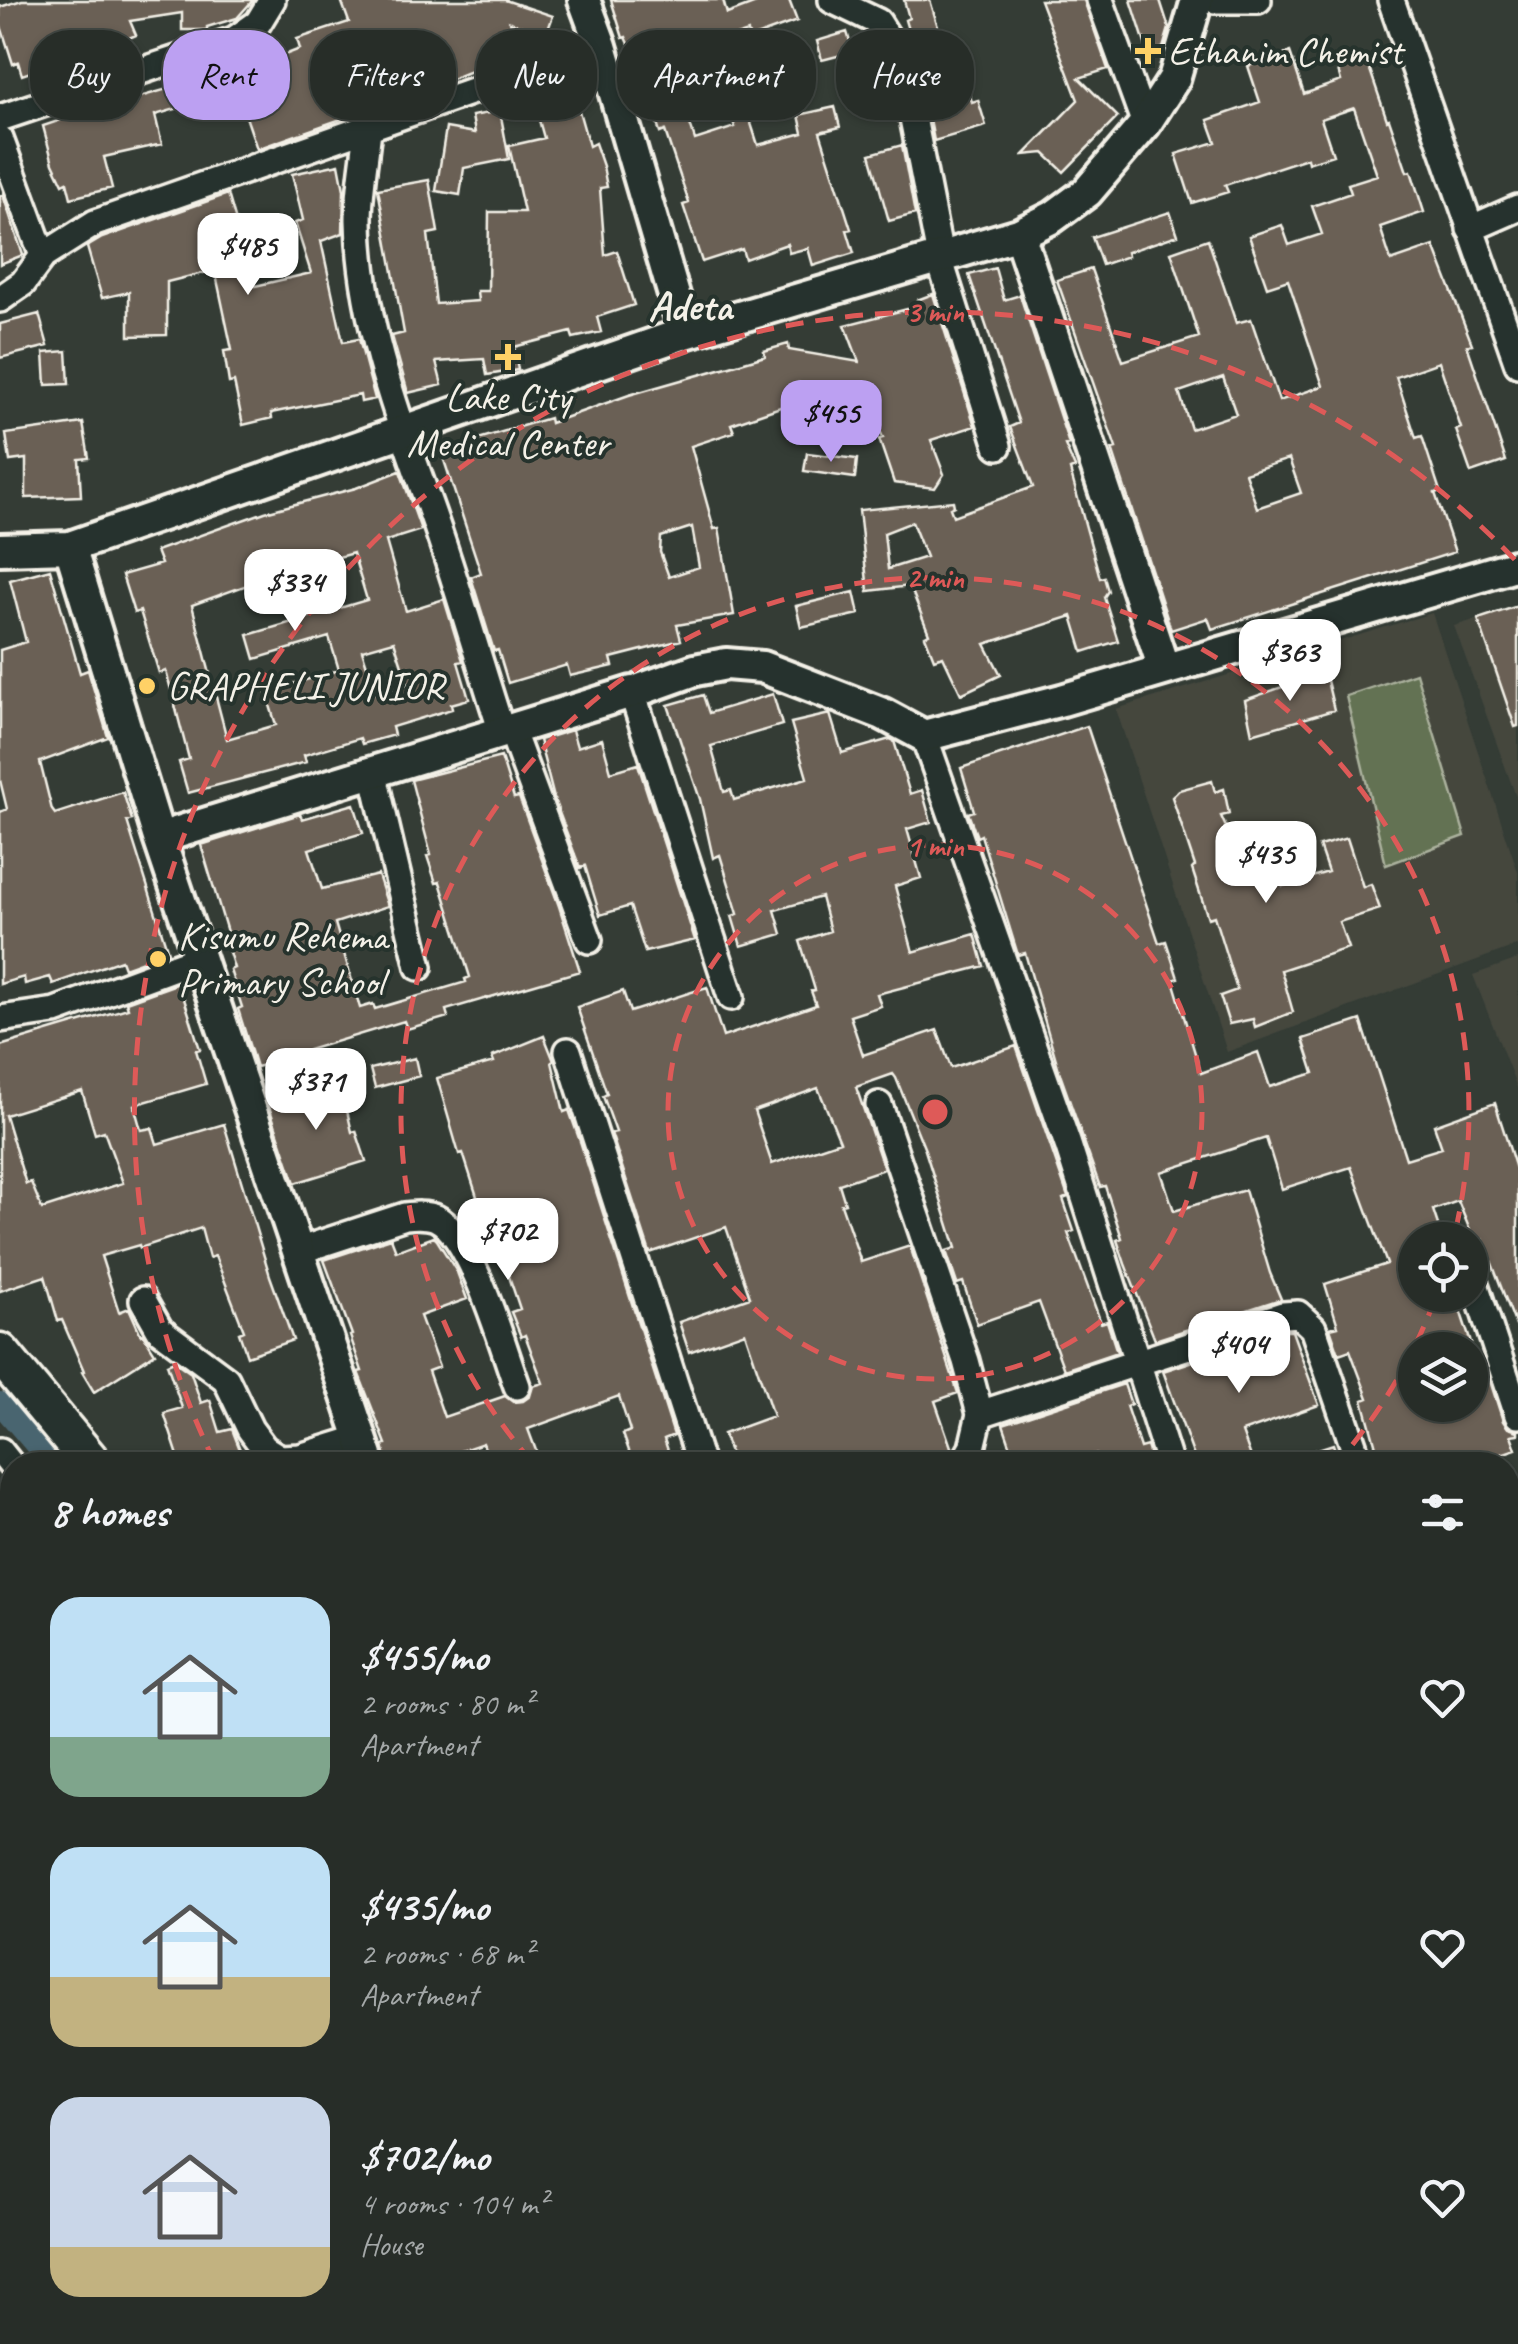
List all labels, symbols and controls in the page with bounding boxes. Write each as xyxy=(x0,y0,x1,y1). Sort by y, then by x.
place label: Ethanim Chemist xyxy=(1168,26,1406,76)
chip: Buy xyxy=(30,30,143,120)
chip: Rent xyxy=(163,30,290,120)
chip: Filters xyxy=(310,30,456,120)
chip: New xyxy=(476,30,597,120)
chip: Apartment xyxy=(617,30,816,120)
chip: House xyxy=(836,30,974,120)
marker: Ethanim Chemist xyxy=(1137,40,1159,62)
pin: $485 xyxy=(189,213,307,298)
text: $485 xyxy=(219,225,277,266)
district label: Adeta xyxy=(648,280,735,333)
text: 3 min xyxy=(906,293,965,331)
marker: Lake City Medical Center xyxy=(497,346,519,368)
place label: Lake City Medical Center xyxy=(407,372,613,468)
pin: $455 xyxy=(772,380,890,465)
text: $455 xyxy=(803,392,859,433)
pin: $334 xyxy=(236,549,354,634)
text: 2 min xyxy=(906,559,965,597)
text: $334 xyxy=(266,561,324,602)
pin: $363 xyxy=(1231,619,1349,704)
text: $363 xyxy=(1261,631,1319,672)
place label: GRAPHELI JUNIOR xyxy=(167,661,447,711)
marker: GRAPHELI JUNIOR xyxy=(136,675,158,697)
pin: $435 xyxy=(1207,821,1325,906)
text: 1 min xyxy=(906,827,965,865)
text: $435 xyxy=(1237,833,1295,874)
place label: Kisumu Rehema Primary School xyxy=(178,911,391,1007)
marker: Kisumu Rehema Primary School xyxy=(147,948,169,970)
pin: $371 xyxy=(257,1048,375,1133)
text: $371 xyxy=(287,1060,345,1101)
centre of rings xyxy=(917,1094,953,1130)
pin: $702 xyxy=(449,1198,567,1283)
text: $702 xyxy=(479,1210,537,1251)
map controls xyxy=(1398,1222,1488,1422)
button: locate xyxy=(1398,1222,1488,1312)
pin: $404 xyxy=(1180,1311,1298,1396)
text: $404 xyxy=(1210,1323,1268,1364)
button: layers xyxy=(1398,1332,1488,1422)
icon: filters xyxy=(1415,1485,1470,1540)
text: 8 homes xyxy=(50,1486,169,1539)
text: $455/mo xyxy=(360,1630,488,1683)
icon: home xyxy=(130,1637,250,1757)
icon: heart xyxy=(1415,1670,1470,1725)
text: 2 rooms · 80 m² xyxy=(360,1683,533,1724)
text: Apartment xyxy=(360,1724,478,1765)
text: $435/mo xyxy=(360,1880,489,1933)
icon: home xyxy=(130,1887,250,2007)
icon: heart xyxy=(1415,1920,1470,1975)
text: 2 rooms · 68 m² xyxy=(360,1933,533,1974)
text: Apartment xyxy=(360,1974,478,2015)
text: $702/mo xyxy=(360,2130,489,2183)
icon: home xyxy=(130,2137,250,2257)
icon: heart xyxy=(1415,2170,1470,2225)
text: 4 rooms · 104 m² xyxy=(360,2183,547,2224)
text: House xyxy=(360,2224,422,2265)

